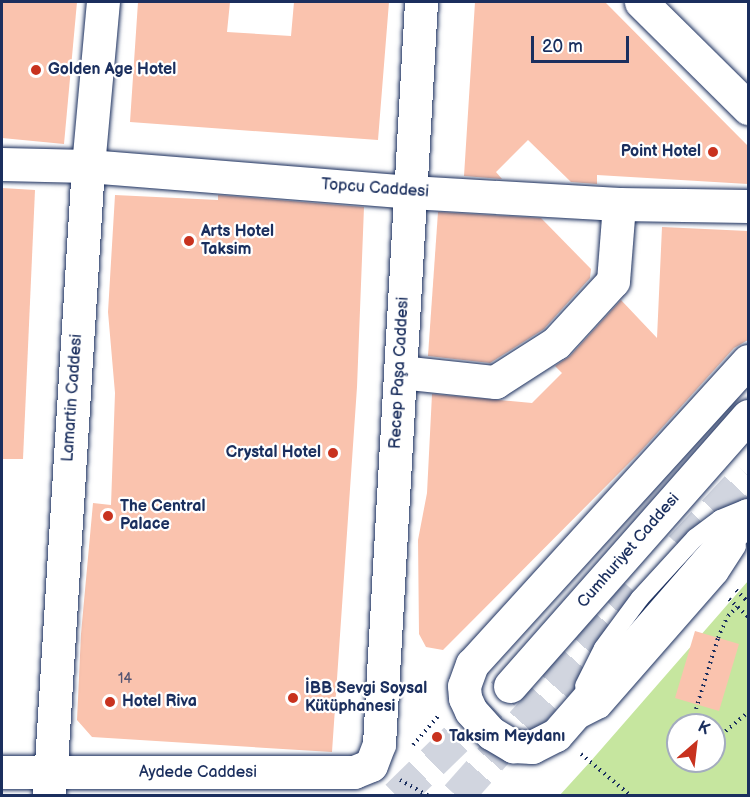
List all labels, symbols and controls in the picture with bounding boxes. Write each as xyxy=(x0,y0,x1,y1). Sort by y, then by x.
scale bar xyxy=(534,24,632,62)
text: 20 m xyxy=(542,36,583,57)
place label: Golden Age Hotel xyxy=(48,60,176,80)
marker: Golden Age Hotel xyxy=(29,63,43,77)
place label: Point Hotel xyxy=(621,142,701,162)
marker: Point Hotel xyxy=(706,145,720,159)
street label: Topcu Caddesi xyxy=(320,176,430,202)
place label: Arts Hotel Taksim xyxy=(201,222,274,260)
marker: Arts Hotel Taksim xyxy=(182,234,196,248)
street label: Recep Paşa Caddesi xyxy=(386,297,414,449)
street label: Lamartin Caddesi xyxy=(59,334,87,462)
place label: Crystal Hotel xyxy=(226,443,321,463)
marker: Crystal Hotel xyxy=(326,446,340,460)
street label: Cumhuriyet Caddesi xyxy=(574,490,684,612)
place label: The Central Palace xyxy=(120,497,205,535)
marker: The Central Palace xyxy=(101,509,115,523)
house number: 14 xyxy=(118,671,132,687)
place label: İBB Sevgi Soysal Kütüphanesi xyxy=(305,679,427,717)
marker: İBB Sevgi Soysal Kütüphanesi xyxy=(286,691,300,705)
place label: Hotel Riva xyxy=(122,692,197,712)
marker: Hotel Riva xyxy=(103,695,117,709)
north arrow xyxy=(666,713,726,773)
text: K xyxy=(694,717,713,739)
place label: Taksim Meydanı xyxy=(449,727,565,747)
marker: Taksim Meydanı xyxy=(430,730,444,744)
street label: Aydede Caddesi xyxy=(139,763,257,783)

